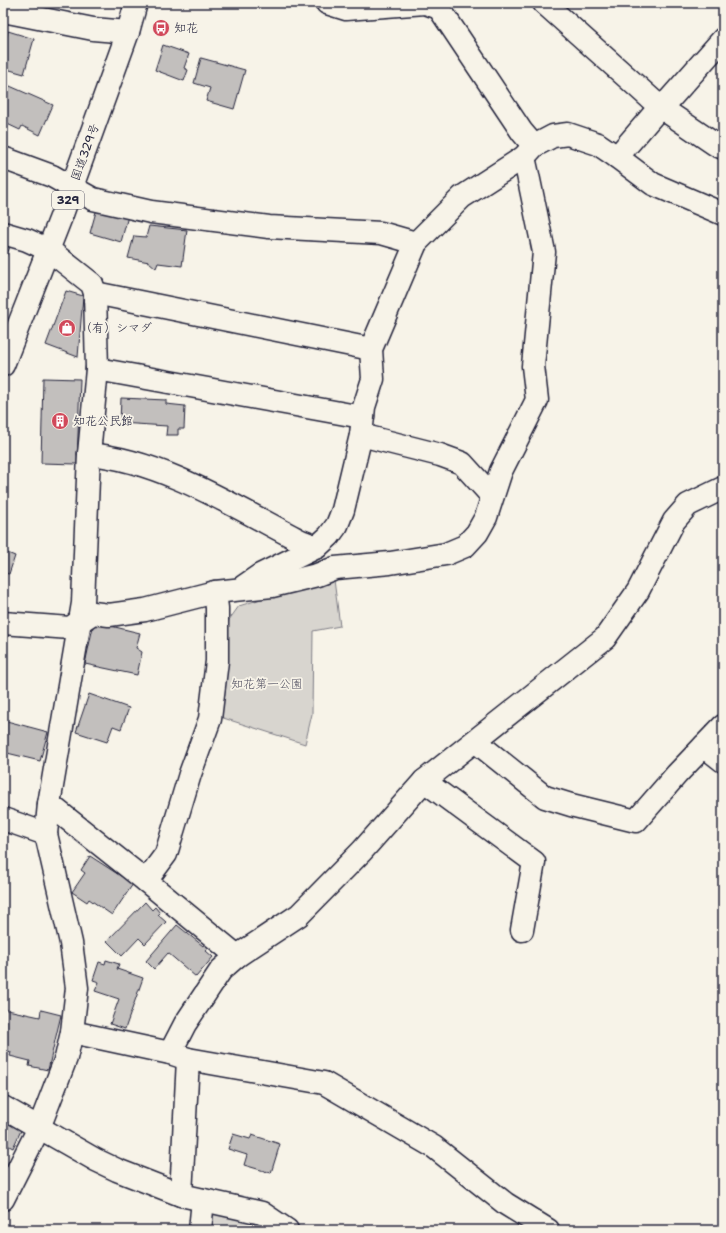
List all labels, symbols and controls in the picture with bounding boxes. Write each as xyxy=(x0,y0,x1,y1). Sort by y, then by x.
bus stop icon: 知花 xyxy=(151,18,171,38)
place label: 知花 xyxy=(174,20,198,36)
street label: 国道329号 xyxy=(67,121,103,183)
road number: 329 xyxy=(52,191,84,209)
shop icon: （有）シマダ xyxy=(57,318,77,338)
place label: （有）シマダ xyxy=(80,320,152,336)
building icon: 知花公民館 xyxy=(50,411,70,431)
place label: 知花公民館 xyxy=(73,413,133,429)
park label: 知花第一公園 xyxy=(231,676,303,692)

